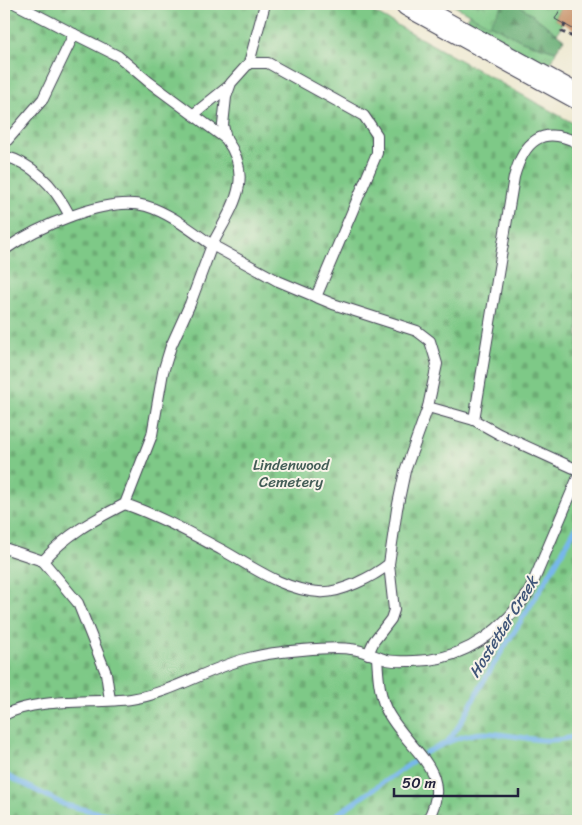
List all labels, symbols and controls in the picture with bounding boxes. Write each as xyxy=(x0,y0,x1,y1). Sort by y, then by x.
park label: Lindenwood Cemetery xyxy=(253,452,330,495)
water label: Hostetter Creek xyxy=(460,568,547,684)
scale bar xyxy=(394,765,518,797)
text: 50 m xyxy=(402,770,437,796)

